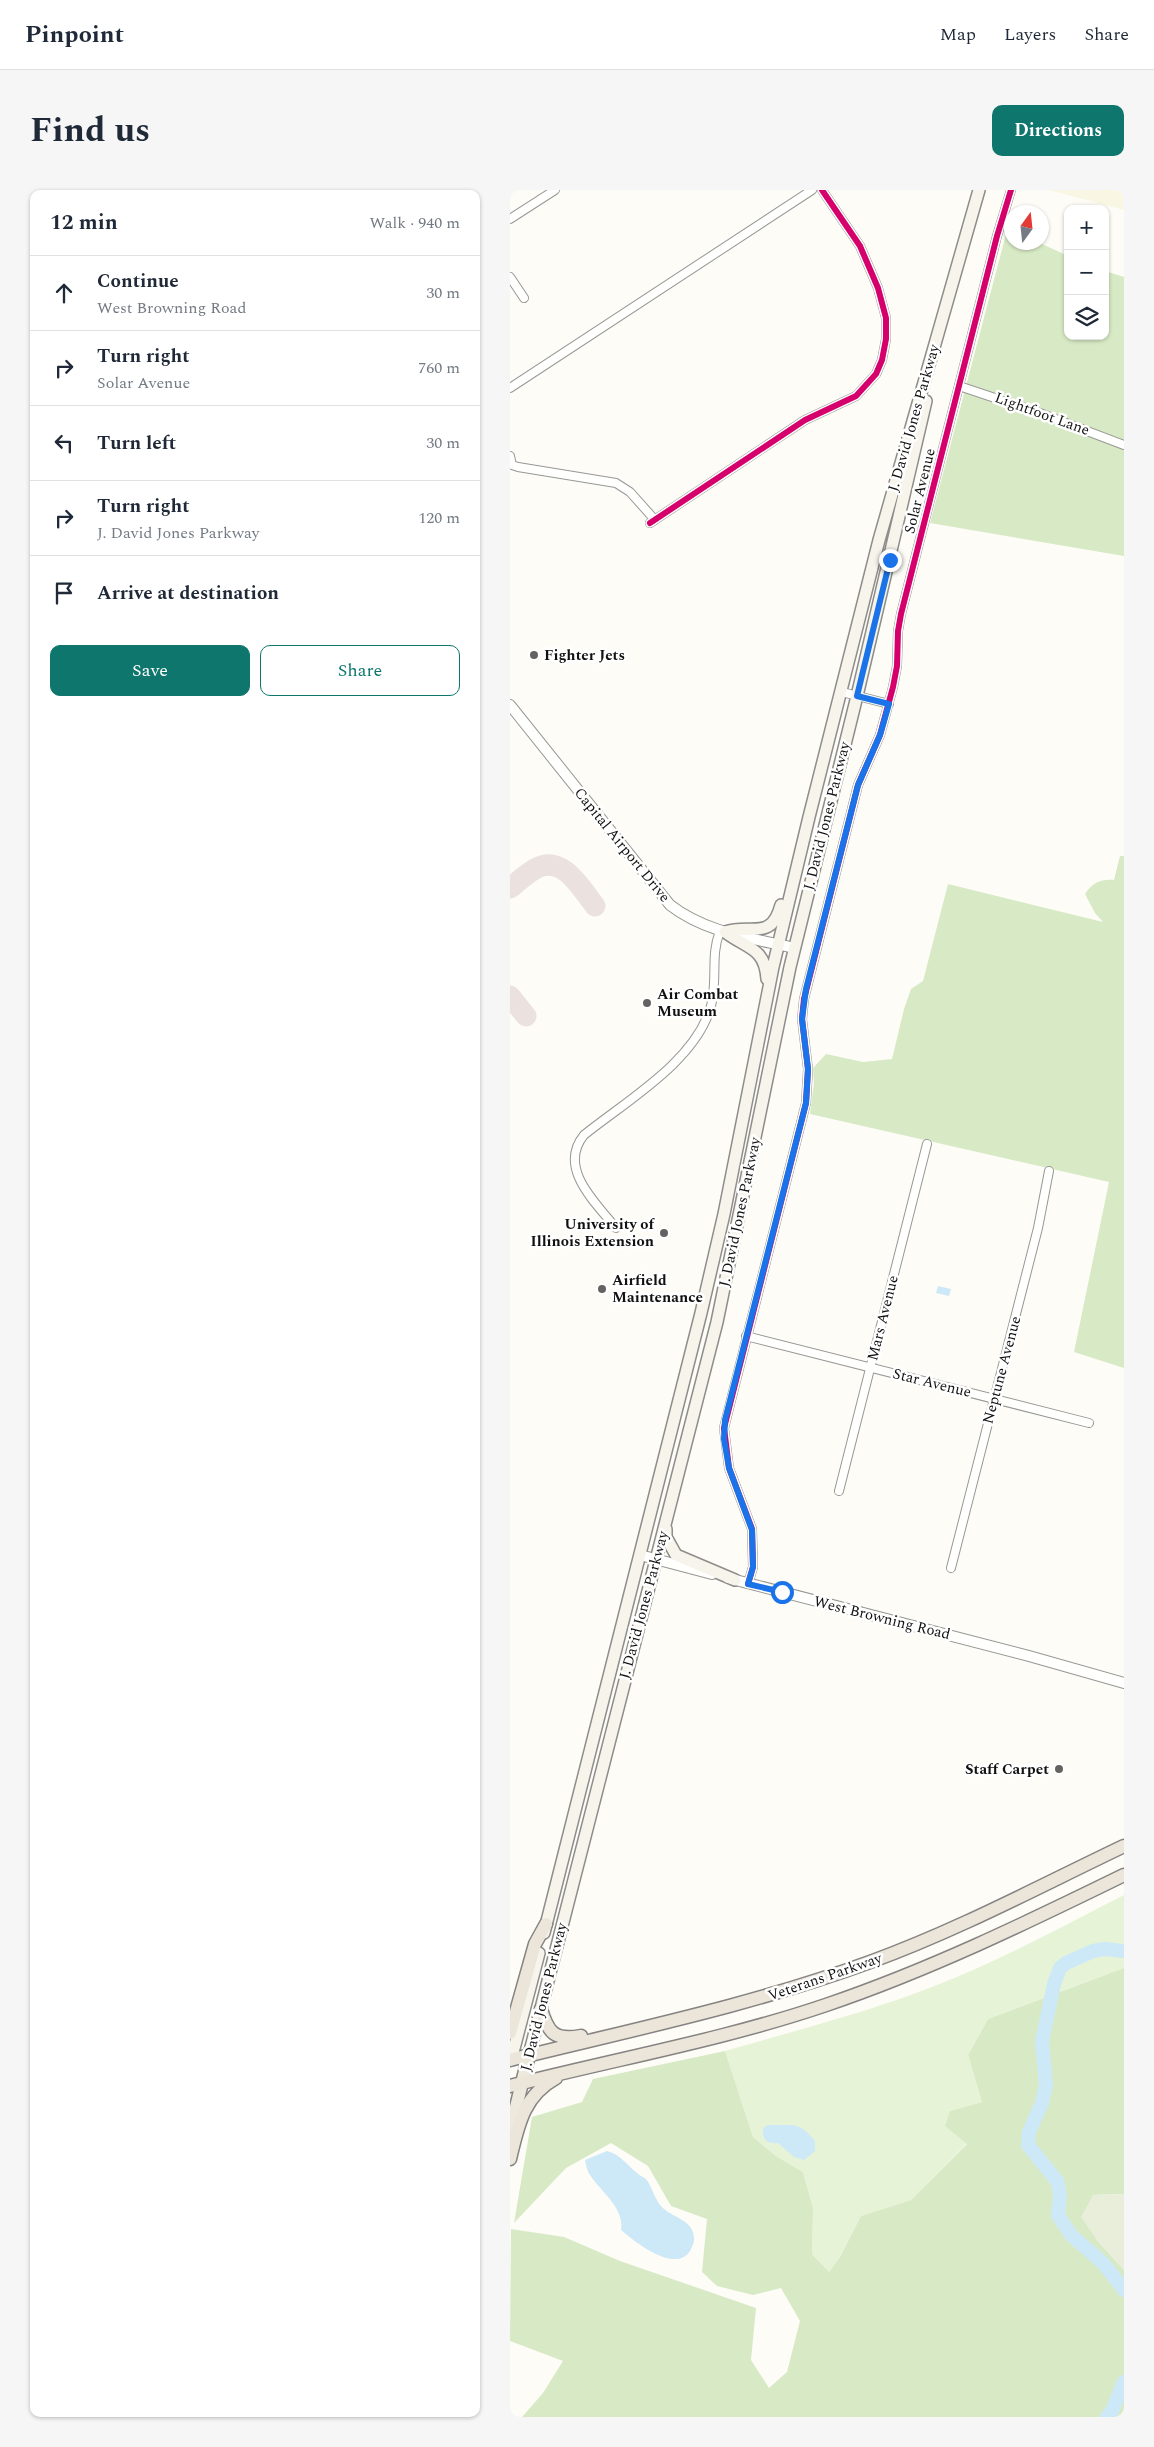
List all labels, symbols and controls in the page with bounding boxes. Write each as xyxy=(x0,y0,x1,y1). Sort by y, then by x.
text: Pinpoint xyxy=(25,17,124,53)
text: Map xyxy=(940,21,976,48)
text: Layers xyxy=(1004,21,1056,48)
text: Share xyxy=(1084,21,1129,48)
text: Find us xyxy=(30,104,150,157)
button: Directions xyxy=(992,105,1124,156)
north arrow xyxy=(1004,205,1049,250)
map controls xyxy=(1064,205,1109,340)
button: + xyxy=(1064,205,1109,250)
text: 12 min xyxy=(50,207,118,239)
text: Walk · 940 m xyxy=(369,211,460,235)
button: − xyxy=(1064,250,1109,295)
text: Continue xyxy=(97,267,179,296)
icon: ahead xyxy=(50,279,78,307)
text: 30 m xyxy=(426,281,460,305)
button: layers xyxy=(1064,295,1109,340)
text: West Browning Road xyxy=(97,296,246,320)
street label: J. David Jones Parkway xyxy=(882,341,946,494)
text: Turn right xyxy=(97,342,190,371)
icon: right xyxy=(50,354,78,382)
text: 760 m xyxy=(418,356,460,380)
text: Solar Avenue xyxy=(97,371,190,395)
street label: Lightfoot Lane xyxy=(991,386,1093,442)
icon: left xyxy=(50,429,78,457)
text: Turn left xyxy=(97,429,176,458)
text: 30 m xyxy=(426,431,460,455)
street label: Solar Avenue xyxy=(898,446,942,536)
text: Turn right xyxy=(97,492,190,521)
icon: right xyxy=(50,504,78,532)
text: 120 m xyxy=(418,506,460,530)
text: J. David Jones Parkway xyxy=(97,521,259,545)
route end xyxy=(879,549,902,572)
icon: arrive xyxy=(50,579,78,607)
text: Arrive at destination xyxy=(97,579,279,608)
place label: Fighter Jets xyxy=(544,644,625,667)
button: Save xyxy=(50,645,250,696)
button: Share xyxy=(260,645,460,696)
marker: Fighter Jets xyxy=(528,649,540,661)
street label: J. David Jones Parkway xyxy=(797,739,857,893)
street label: Capital Airport Drive xyxy=(568,782,676,908)
place label: Air Combat Museum xyxy=(657,983,738,1023)
marker: Air Combat Museum xyxy=(641,997,653,1009)
street label: J. David Jones Parkway xyxy=(713,1134,767,1289)
place label: University of Illinois Extension xyxy=(531,1213,655,1253)
marker: University of Illinois Extension xyxy=(658,1227,670,1239)
place label: Airfield Maintenance xyxy=(612,1269,703,1309)
street label: Mars Avenue xyxy=(861,1273,905,1363)
marker: Airfield Maintenance xyxy=(596,1283,608,1295)
street label: Neptune Avenue xyxy=(977,1314,1027,1426)
street label: Star Avenue xyxy=(890,1362,974,1404)
street label: J. David Jones Parkway xyxy=(613,1528,675,1682)
route start xyxy=(771,1581,794,1604)
street label: West Browning Road xyxy=(811,1590,953,1646)
place label: Staff Carpet xyxy=(965,1758,1049,1781)
marker: Staff Carpet xyxy=(1053,1763,1065,1775)
street label: J. David Jones Parkway xyxy=(514,1920,574,2074)
street label: Veterans Parkway xyxy=(765,1946,886,2007)

